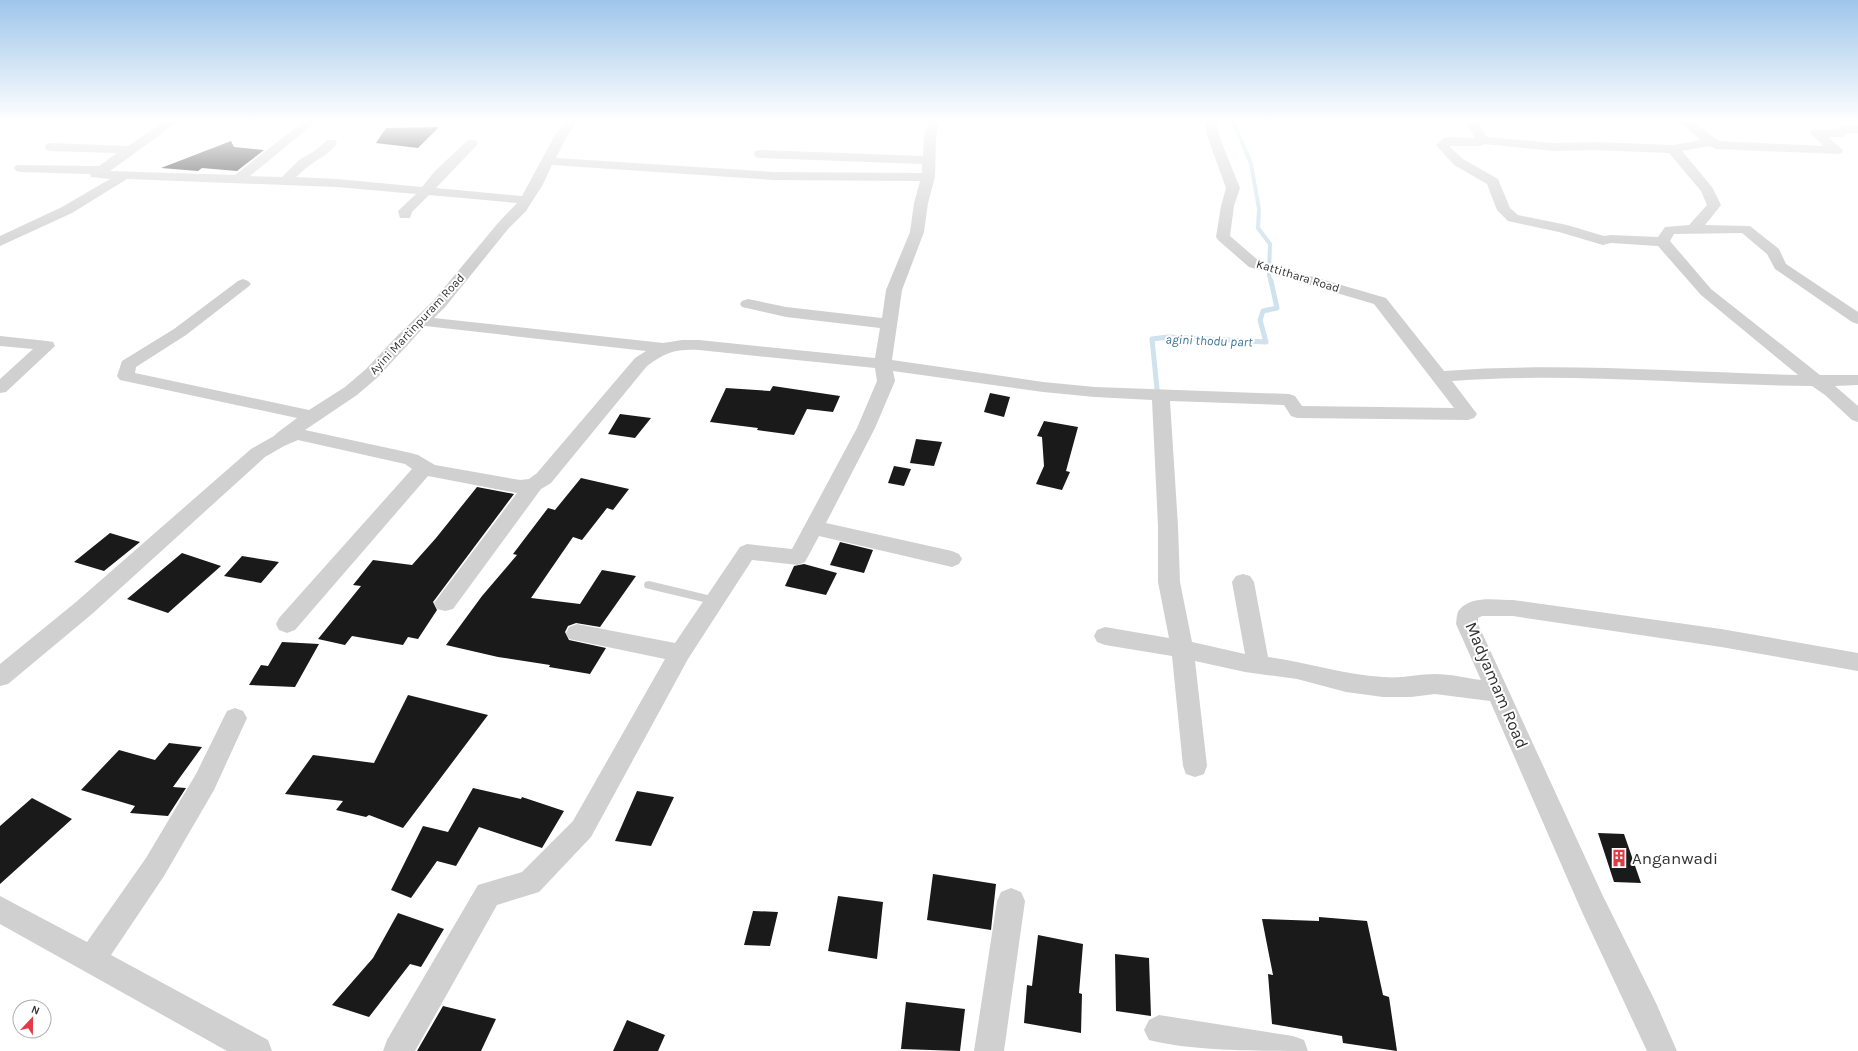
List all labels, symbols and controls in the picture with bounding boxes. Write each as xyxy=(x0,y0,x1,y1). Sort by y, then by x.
street label: Kattithara Road xyxy=(1255,257,1341,295)
street label: Ayini Martinpuram Road xyxy=(367,271,467,377)
water label: agini thodu part xyxy=(1165,331,1253,350)
street label: Madyamam Road xyxy=(1461,619,1533,751)
building icon: Anganwadi xyxy=(1609,848,1629,868)
place label: Anganwadi xyxy=(1632,848,1718,868)
north arrow xyxy=(12,999,52,1039)
text: N xyxy=(29,1003,42,1018)

